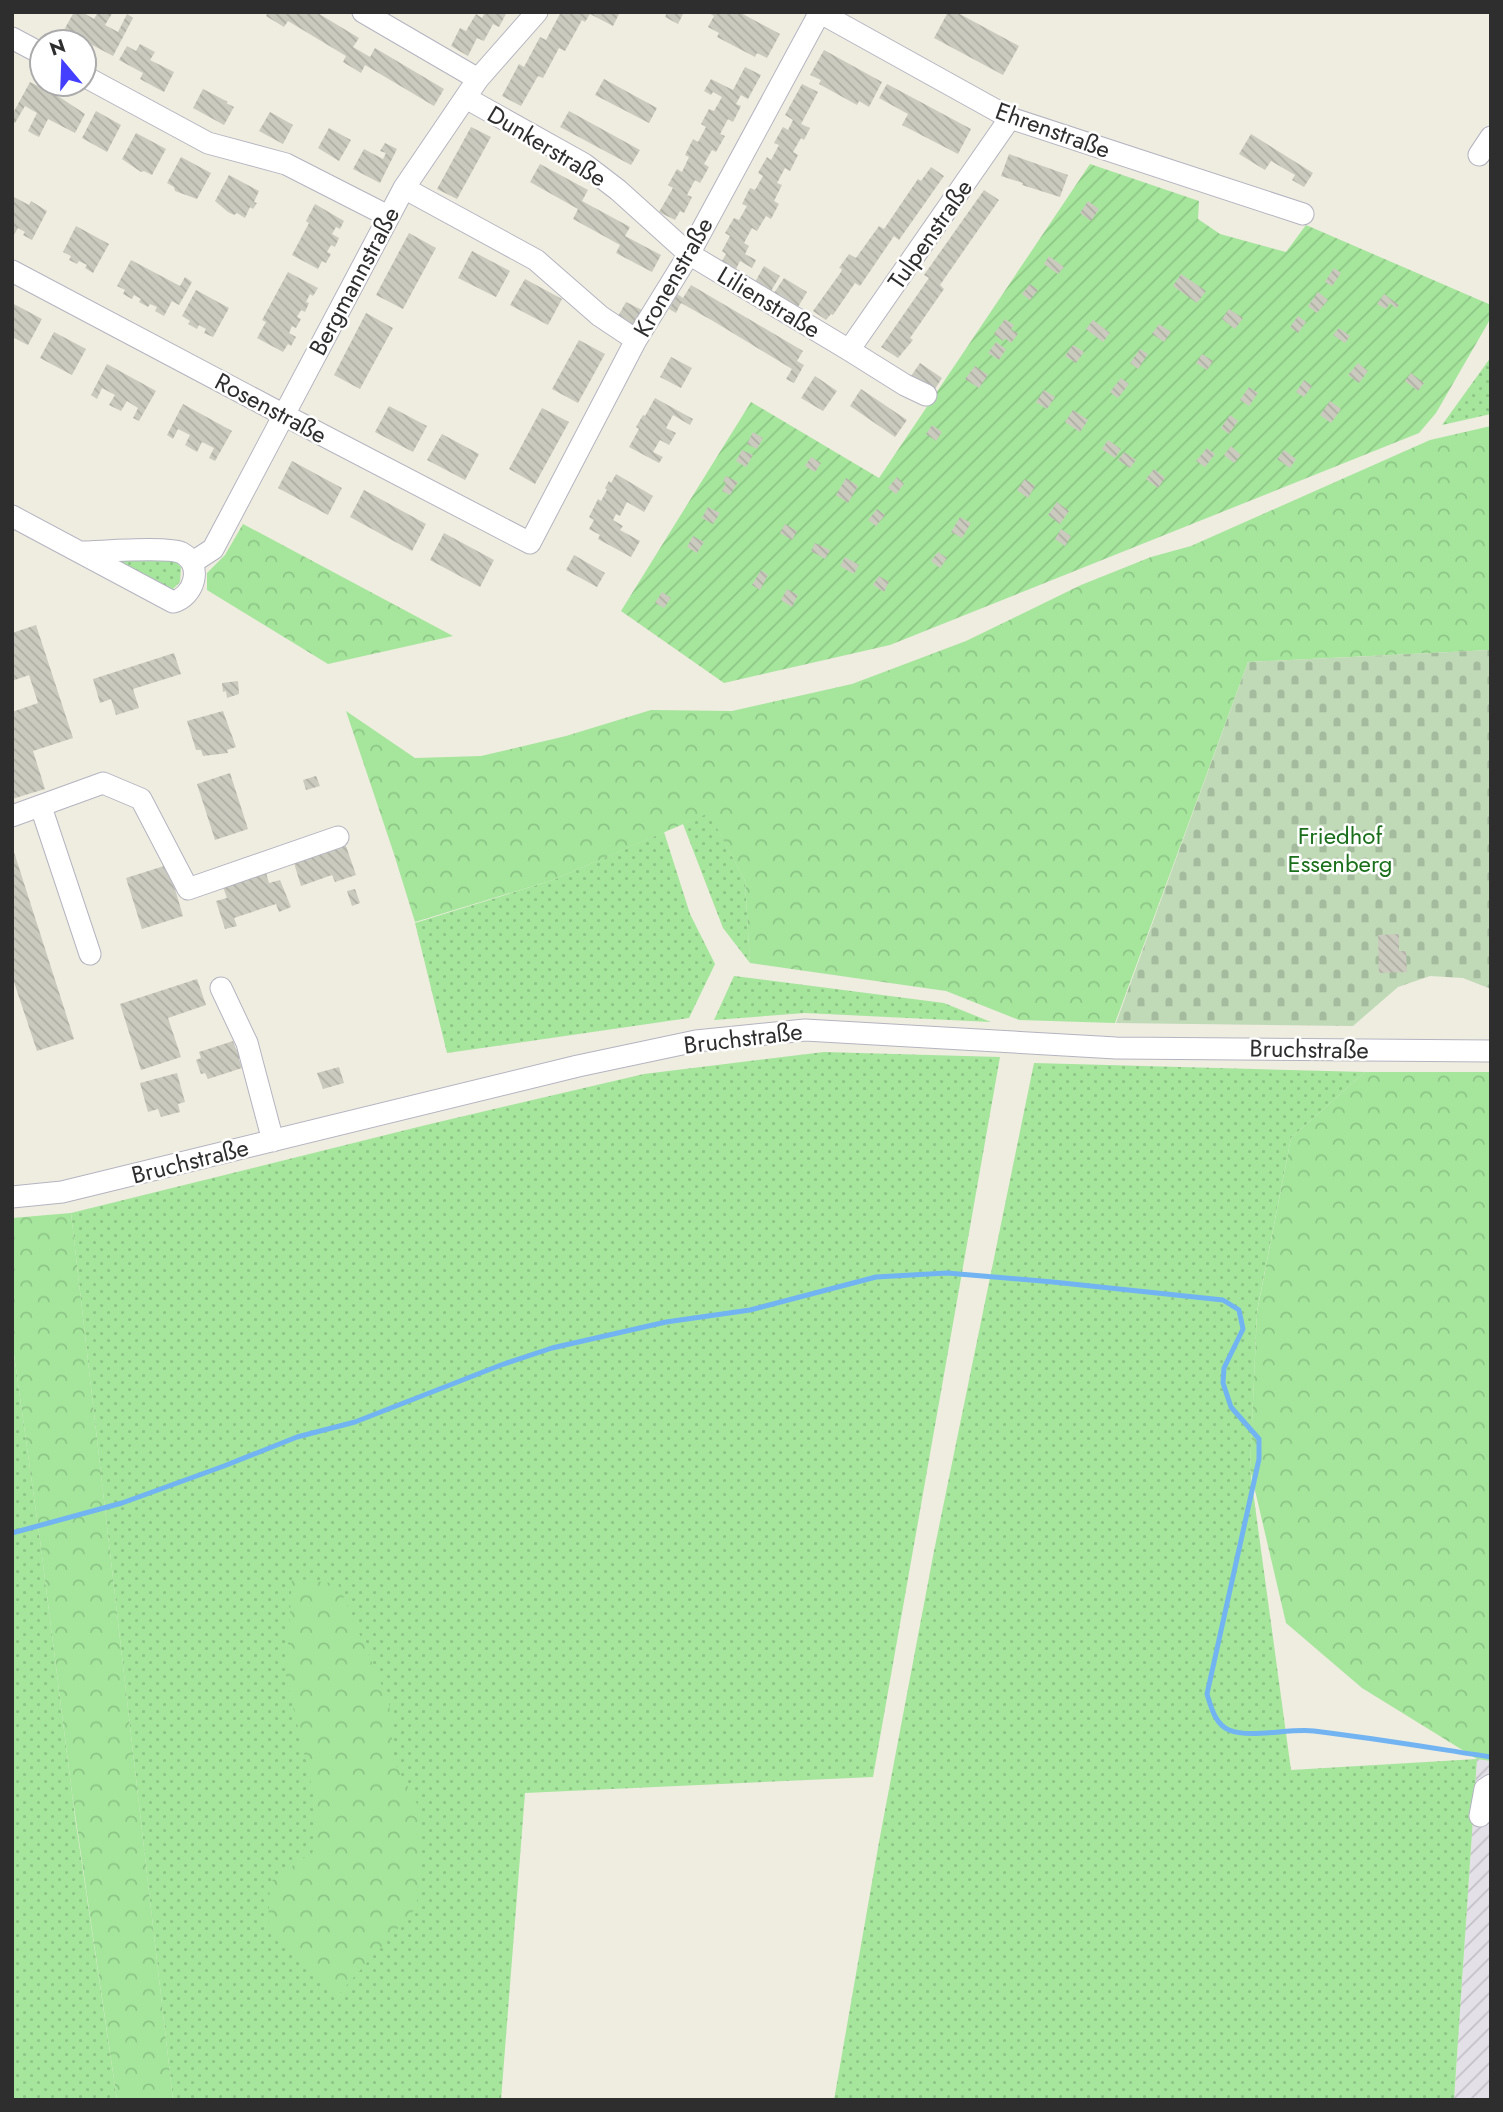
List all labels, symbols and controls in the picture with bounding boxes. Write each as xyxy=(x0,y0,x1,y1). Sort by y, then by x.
north arrow xyxy=(28,28,98,98)
text: N xyxy=(46,32,69,63)
street label: Ehrenstraße xyxy=(991,93,1115,167)
street label: Dunkerstraße xyxy=(481,97,613,195)
street label: Tulpenstraße xyxy=(879,172,981,296)
street label: Bergmannstraße xyxy=(300,200,408,362)
street label: Kronenstraße xyxy=(625,211,721,343)
street label: Lilienstraße xyxy=(711,257,827,347)
street label: Rosenstraße xyxy=(209,364,333,452)
park label: Friedhof Essenberg xyxy=(1287,818,1393,881)
street label: Bruchstraße xyxy=(682,1013,804,1063)
street label: Bruchstraße xyxy=(1249,1030,1369,1068)
street label: Bruchstraße xyxy=(128,1130,252,1192)

